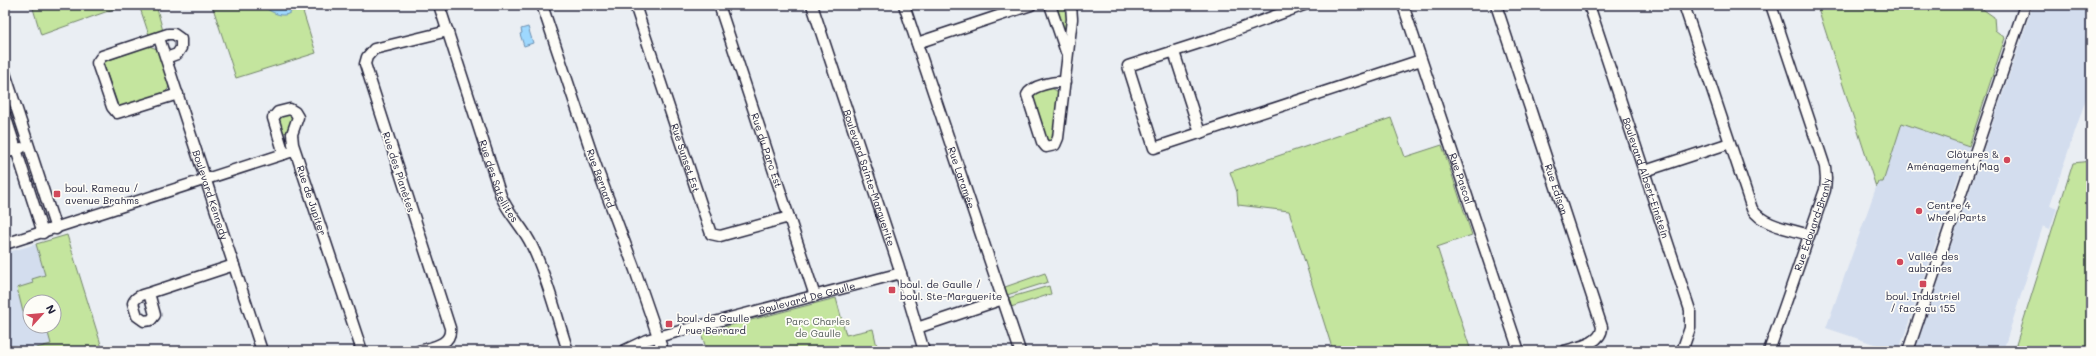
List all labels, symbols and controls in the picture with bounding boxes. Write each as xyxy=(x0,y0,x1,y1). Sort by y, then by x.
street label: Boulevard Sainte-Marguerite xyxy=(840,108,899,248)
street label: Rue du Parc Est xyxy=(748,111,786,189)
street label: Boulevard Albert-Einstein xyxy=(1620,115,1673,240)
street label: Rue Sunset Est xyxy=(668,122,704,194)
street label: Rue des Planètes xyxy=(379,130,419,214)
street label: Rue des Satellites xyxy=(476,138,522,225)
street label: Rue Laramée xyxy=(945,145,979,210)
street label: Rue Bernard xyxy=(584,147,618,210)
place label: Clôtures & Aménagement Mag xyxy=(1907,147,1999,173)
street label: Boulevard Kennedy xyxy=(189,148,232,241)
street label: Rue Pascal xyxy=(1446,151,1476,206)
marker: Clôtures & Aménagement Mag xyxy=(2002,155,2012,165)
street label: Rue Edison xyxy=(1542,162,1572,217)
street label: Rue de Jupiter xyxy=(294,164,330,237)
street label: Rue Édouard-Branly xyxy=(1790,177,1833,273)
place label: boul. Rameau / avenue Brahms xyxy=(65,181,139,207)
marker: boul. Rameau / avenue Brahms xyxy=(52,189,62,199)
place label: Centre 4 Wheel Parts xyxy=(1927,198,1986,224)
marker: Centre 4 Wheel Parts xyxy=(1914,206,1924,216)
place label: Vallée des aubaines xyxy=(1908,249,1959,275)
marker: Vallée des aubaines xyxy=(1895,257,1905,267)
place label: boul. de Gaulle / boul. Ste-Marguerite xyxy=(900,277,1002,303)
street label: Boulevard De Gaulle xyxy=(757,278,857,317)
marker: boul. Industriel / face au 155 xyxy=(1918,279,1928,289)
marker: boul. de Gaulle / boul. Ste-Marguerite xyxy=(887,285,897,295)
place label: boul. Industriel / face au 155 xyxy=(1886,289,1960,315)
north arrow xyxy=(22,294,62,334)
text: N xyxy=(43,302,60,316)
place label: boul. de Gaulle / rue Bernard xyxy=(677,311,750,337)
park label: Parc Charles de Gaulle xyxy=(786,314,850,340)
marker: boul. de Gaulle / rue Bernard xyxy=(664,319,674,329)

